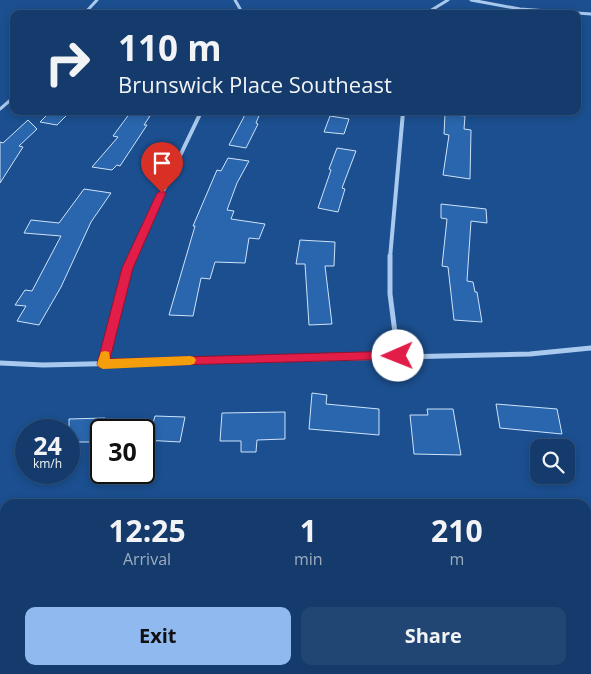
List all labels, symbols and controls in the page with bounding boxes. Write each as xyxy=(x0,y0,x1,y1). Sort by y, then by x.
text: 110 m xyxy=(118,24,222,71)
icon: right xyxy=(35,30,100,95)
text: Brunswick Place Southeast xyxy=(118,69,392,99)
pin xyxy=(141,142,183,193)
icon: arrive xyxy=(148,149,176,177)
position arrow xyxy=(371,329,423,381)
speed limit sign: 30 xyxy=(90,419,155,484)
text: 24 xyxy=(33,428,62,462)
map controls xyxy=(530,439,575,484)
button: search xyxy=(530,439,575,484)
text: km/h xyxy=(33,455,62,472)
text: 12:25 xyxy=(108,510,186,551)
text: 1 xyxy=(300,510,317,551)
text: 210 xyxy=(431,510,483,551)
text: Arrival xyxy=(123,548,171,570)
text: min xyxy=(294,548,323,570)
text: m xyxy=(449,548,464,570)
button: Exit xyxy=(25,607,291,665)
button: Share xyxy=(301,607,566,665)

